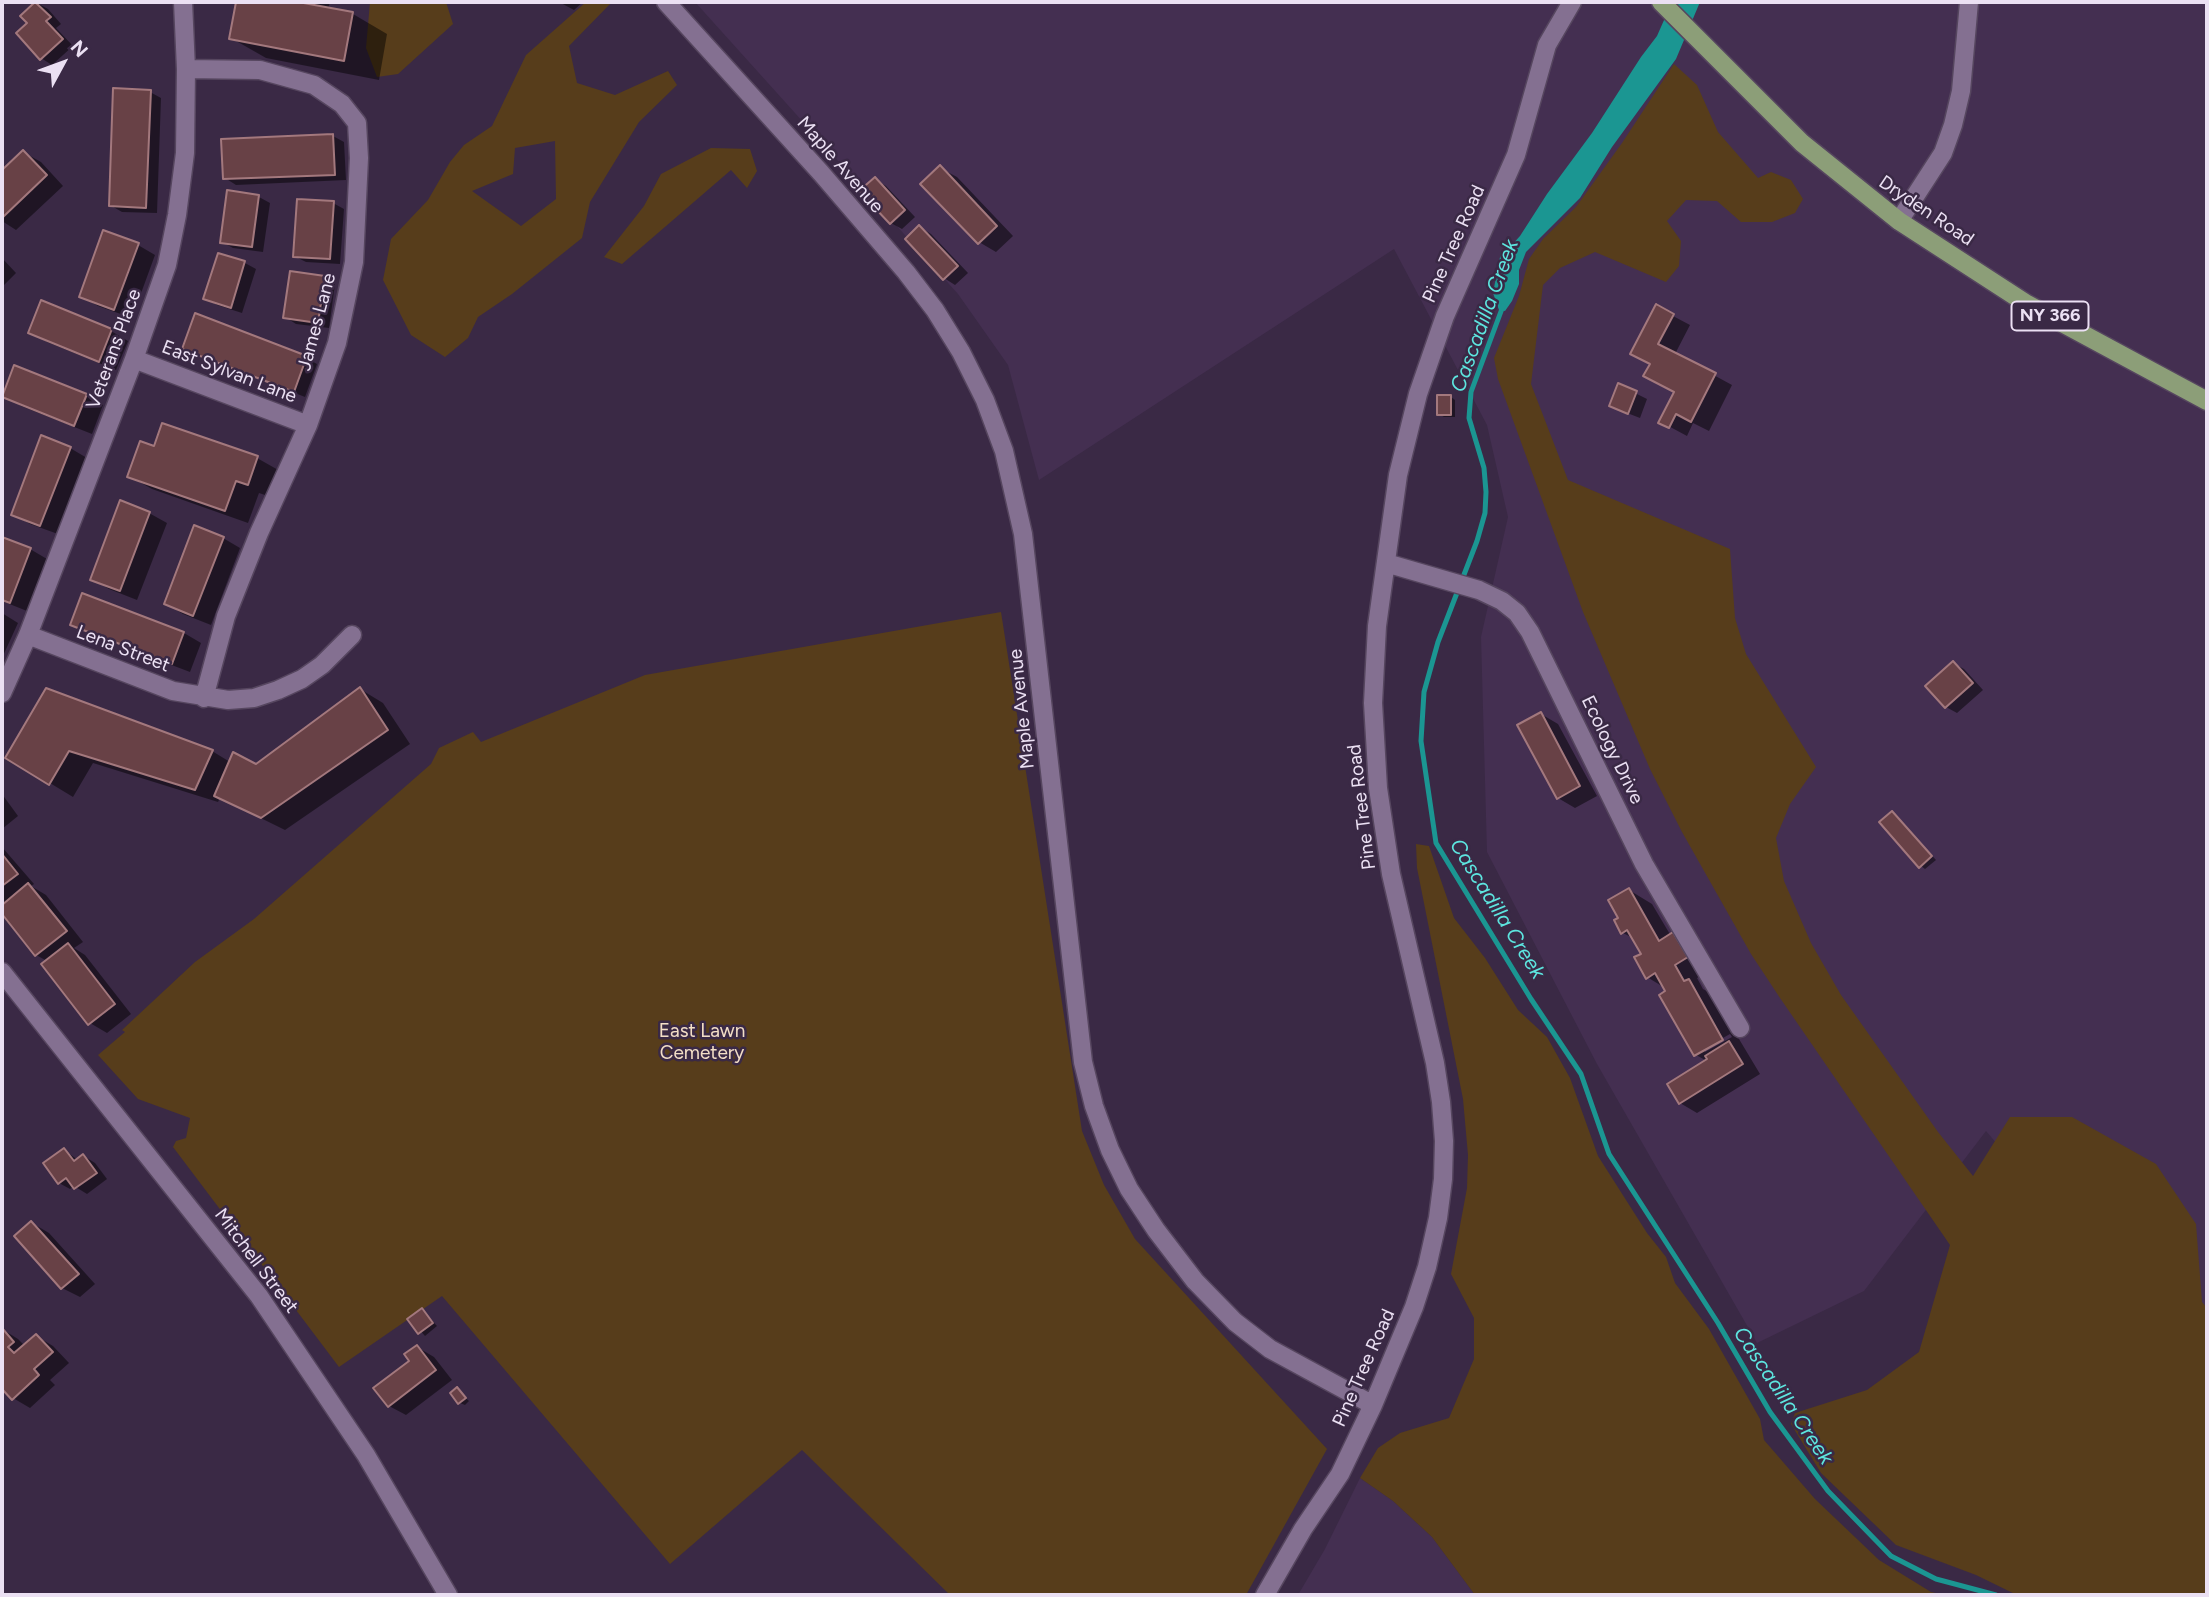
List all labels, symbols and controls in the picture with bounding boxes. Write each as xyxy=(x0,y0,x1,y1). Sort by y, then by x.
north arrow xyxy=(28,28,98,98)
text: N xyxy=(66,36,93,62)
street label: Maple Avenue xyxy=(792,112,888,218)
street label: Dryden Road xyxy=(1874,171,1978,251)
street label: Pine Tree Road xyxy=(1418,182,1490,306)
water label: Cascadilla Creek xyxy=(1446,236,1524,396)
street label: James Lane xyxy=(293,271,341,373)
street label: Veterans Place xyxy=(82,286,146,412)
road number: NY 366 xyxy=(2011,302,2088,330)
street label: East Sylvan Lane xyxy=(158,336,300,408)
street label: Lena Street xyxy=(73,621,173,677)
street label: Maple Avenue xyxy=(1004,648,1040,770)
street label: Ecology Drive xyxy=(1576,692,1648,808)
street label: Pine Tree Road xyxy=(1343,743,1381,871)
water label: Cascadilla Creek xyxy=(1444,834,1550,984)
park label: East Lawn Cemetery xyxy=(659,1020,745,1064)
street label: Mitchell Street xyxy=(209,1204,303,1318)
street label: Pine Tree Road xyxy=(1328,1306,1400,1430)
water label: Cascadilla Creek xyxy=(1728,1322,1838,1470)

